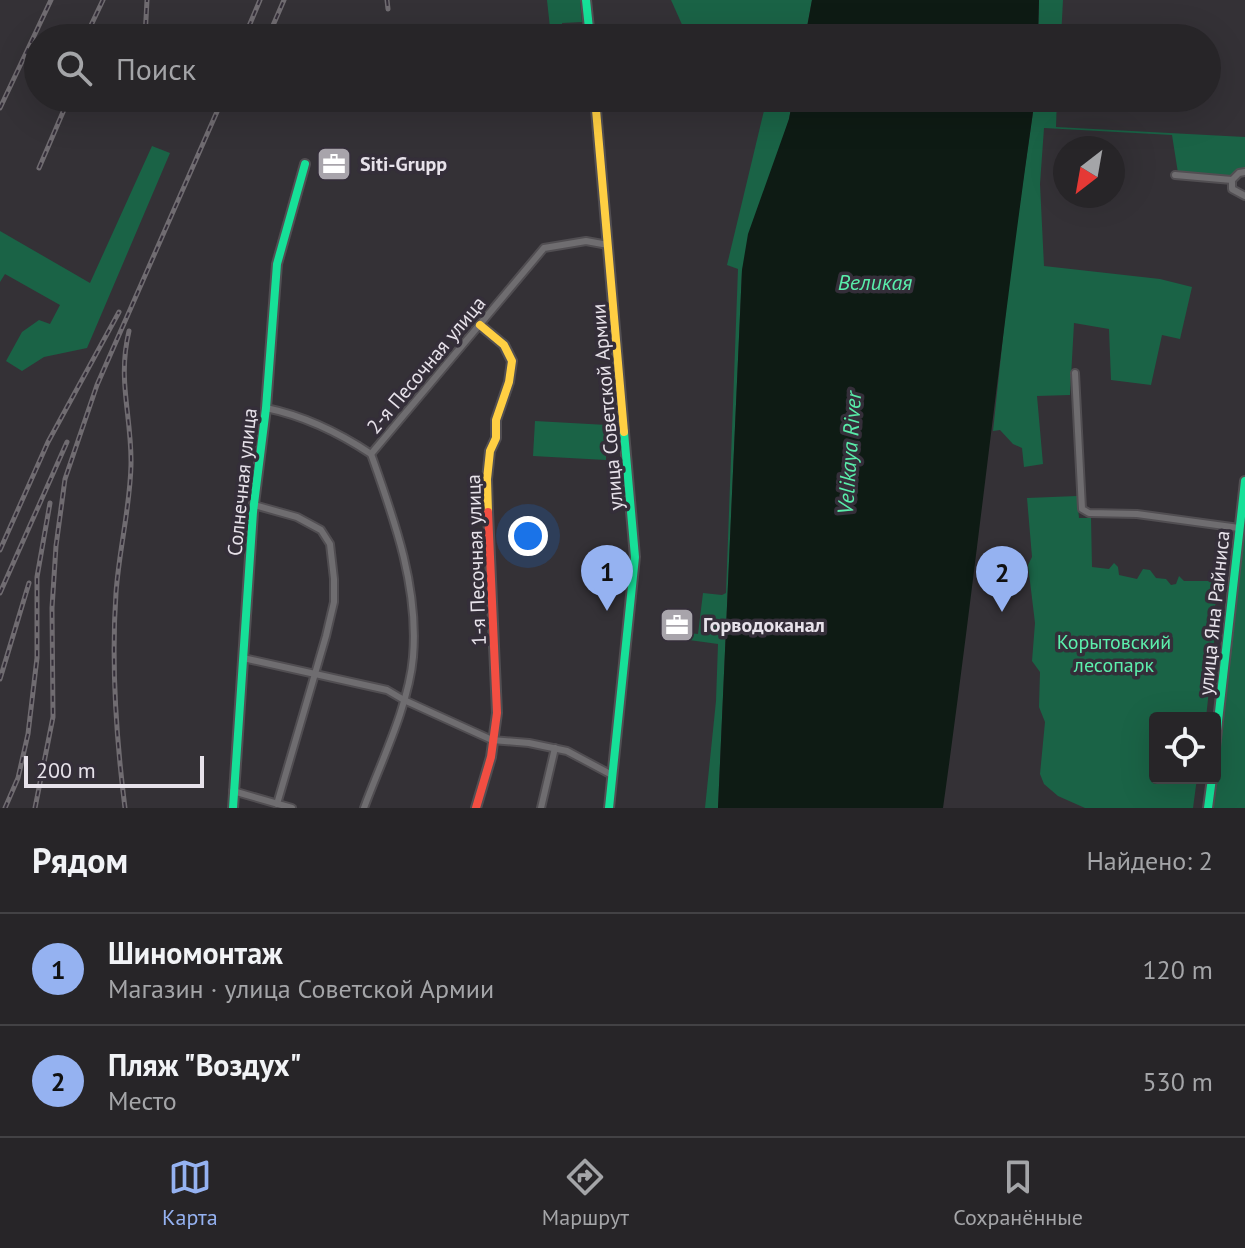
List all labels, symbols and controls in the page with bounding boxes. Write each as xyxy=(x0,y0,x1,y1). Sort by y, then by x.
search box xyxy=(24,24,1221,112)
icon: search xyxy=(52,46,96,90)
text: Поиск xyxy=(116,49,196,88)
north arrow xyxy=(1053,136,1125,208)
office icon: Siti-Grupp xyxy=(315,145,353,183)
place label: Siti-Grupp xyxy=(360,151,447,177)
water label: Великая xyxy=(838,268,912,296)
street label: 2-я Песочная улица xyxy=(361,291,491,439)
street label: улица Советской Армии xyxy=(585,303,629,511)
water label: Velikaya River xyxy=(831,389,867,516)
street label: Солнечная улица xyxy=(221,407,263,557)
street label: 1-я Песочная улица xyxy=(460,474,492,646)
your location xyxy=(508,516,548,556)
street label: улица Яна Райниса xyxy=(1192,529,1236,697)
pin: 1 xyxy=(581,545,633,611)
pin: 2 xyxy=(976,546,1028,612)
office icon: Горводоканал xyxy=(658,606,696,644)
place label: Горводоканал xyxy=(703,612,825,638)
park label: Корытовский лесопарк xyxy=(1057,629,1171,678)
map controls xyxy=(1149,712,1221,784)
button: locate xyxy=(1149,712,1221,784)
scale bar xyxy=(24,752,204,788)
text: 200 m xyxy=(36,756,96,784)
text: Рядом xyxy=(32,838,128,882)
text: Найдено: 2 xyxy=(1086,844,1213,877)
text: Шиномонтаж xyxy=(108,933,283,972)
text: 1 xyxy=(51,953,65,986)
text: 120 m xyxy=(1142,953,1213,986)
text: Магазин · улица Советской Армии xyxy=(108,972,494,1005)
text: Пляж "Воздух" xyxy=(108,1045,302,1084)
text: 2 xyxy=(51,1065,65,1098)
text: 530 m xyxy=(1142,1065,1213,1098)
text: Место xyxy=(108,1084,177,1117)
tab: Карта xyxy=(162,1155,218,1231)
tab: Маршрут xyxy=(542,1155,629,1231)
tab: Сохранённые xyxy=(953,1155,1083,1231)

